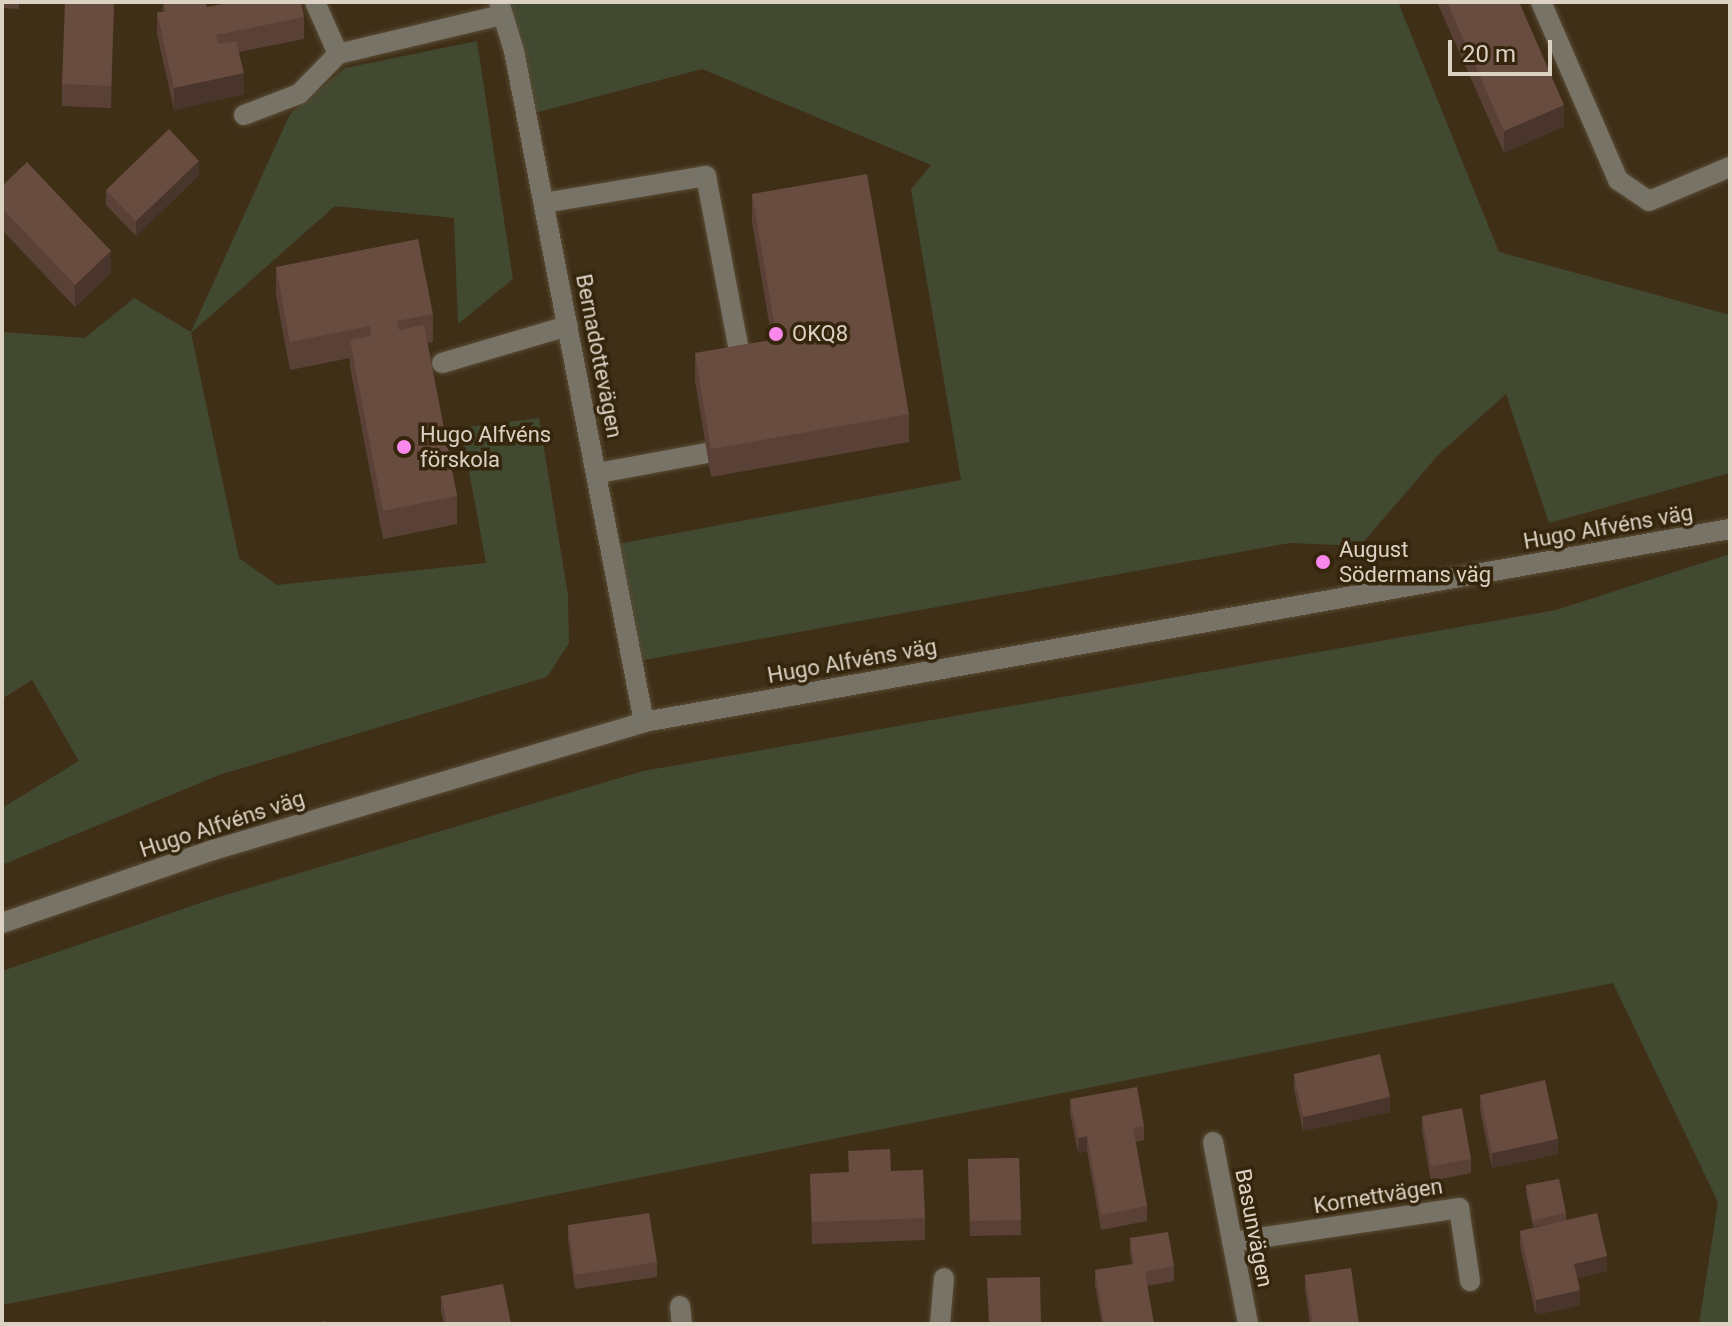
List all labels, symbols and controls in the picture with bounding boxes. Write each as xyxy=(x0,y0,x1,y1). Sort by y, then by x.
scale bar xyxy=(1452,24,1556,74)
text: 20 m xyxy=(1462,40,1516,68)
street label: Bernadottevägen xyxy=(570,272,628,440)
place label: OKQ8 xyxy=(792,321,848,347)
marker: OKQ8 xyxy=(767,325,785,343)
place label: Hugo Alfvéns förskola xyxy=(420,421,551,472)
marker: Hugo Alfvéns förskola xyxy=(395,438,413,456)
street label: Hugo Alfvéns väg xyxy=(1521,499,1695,555)
place label: August Södermans väg xyxy=(1339,536,1491,588)
marker: August Södermans väg xyxy=(1314,553,1332,571)
street label: Hugo Alfvéns väg xyxy=(765,633,939,689)
street label: Hugo Alfvéns väg xyxy=(136,785,308,863)
street label: Basunvägen xyxy=(1230,1167,1278,1289)
street label: Kornettvägen xyxy=(1312,1173,1444,1219)

